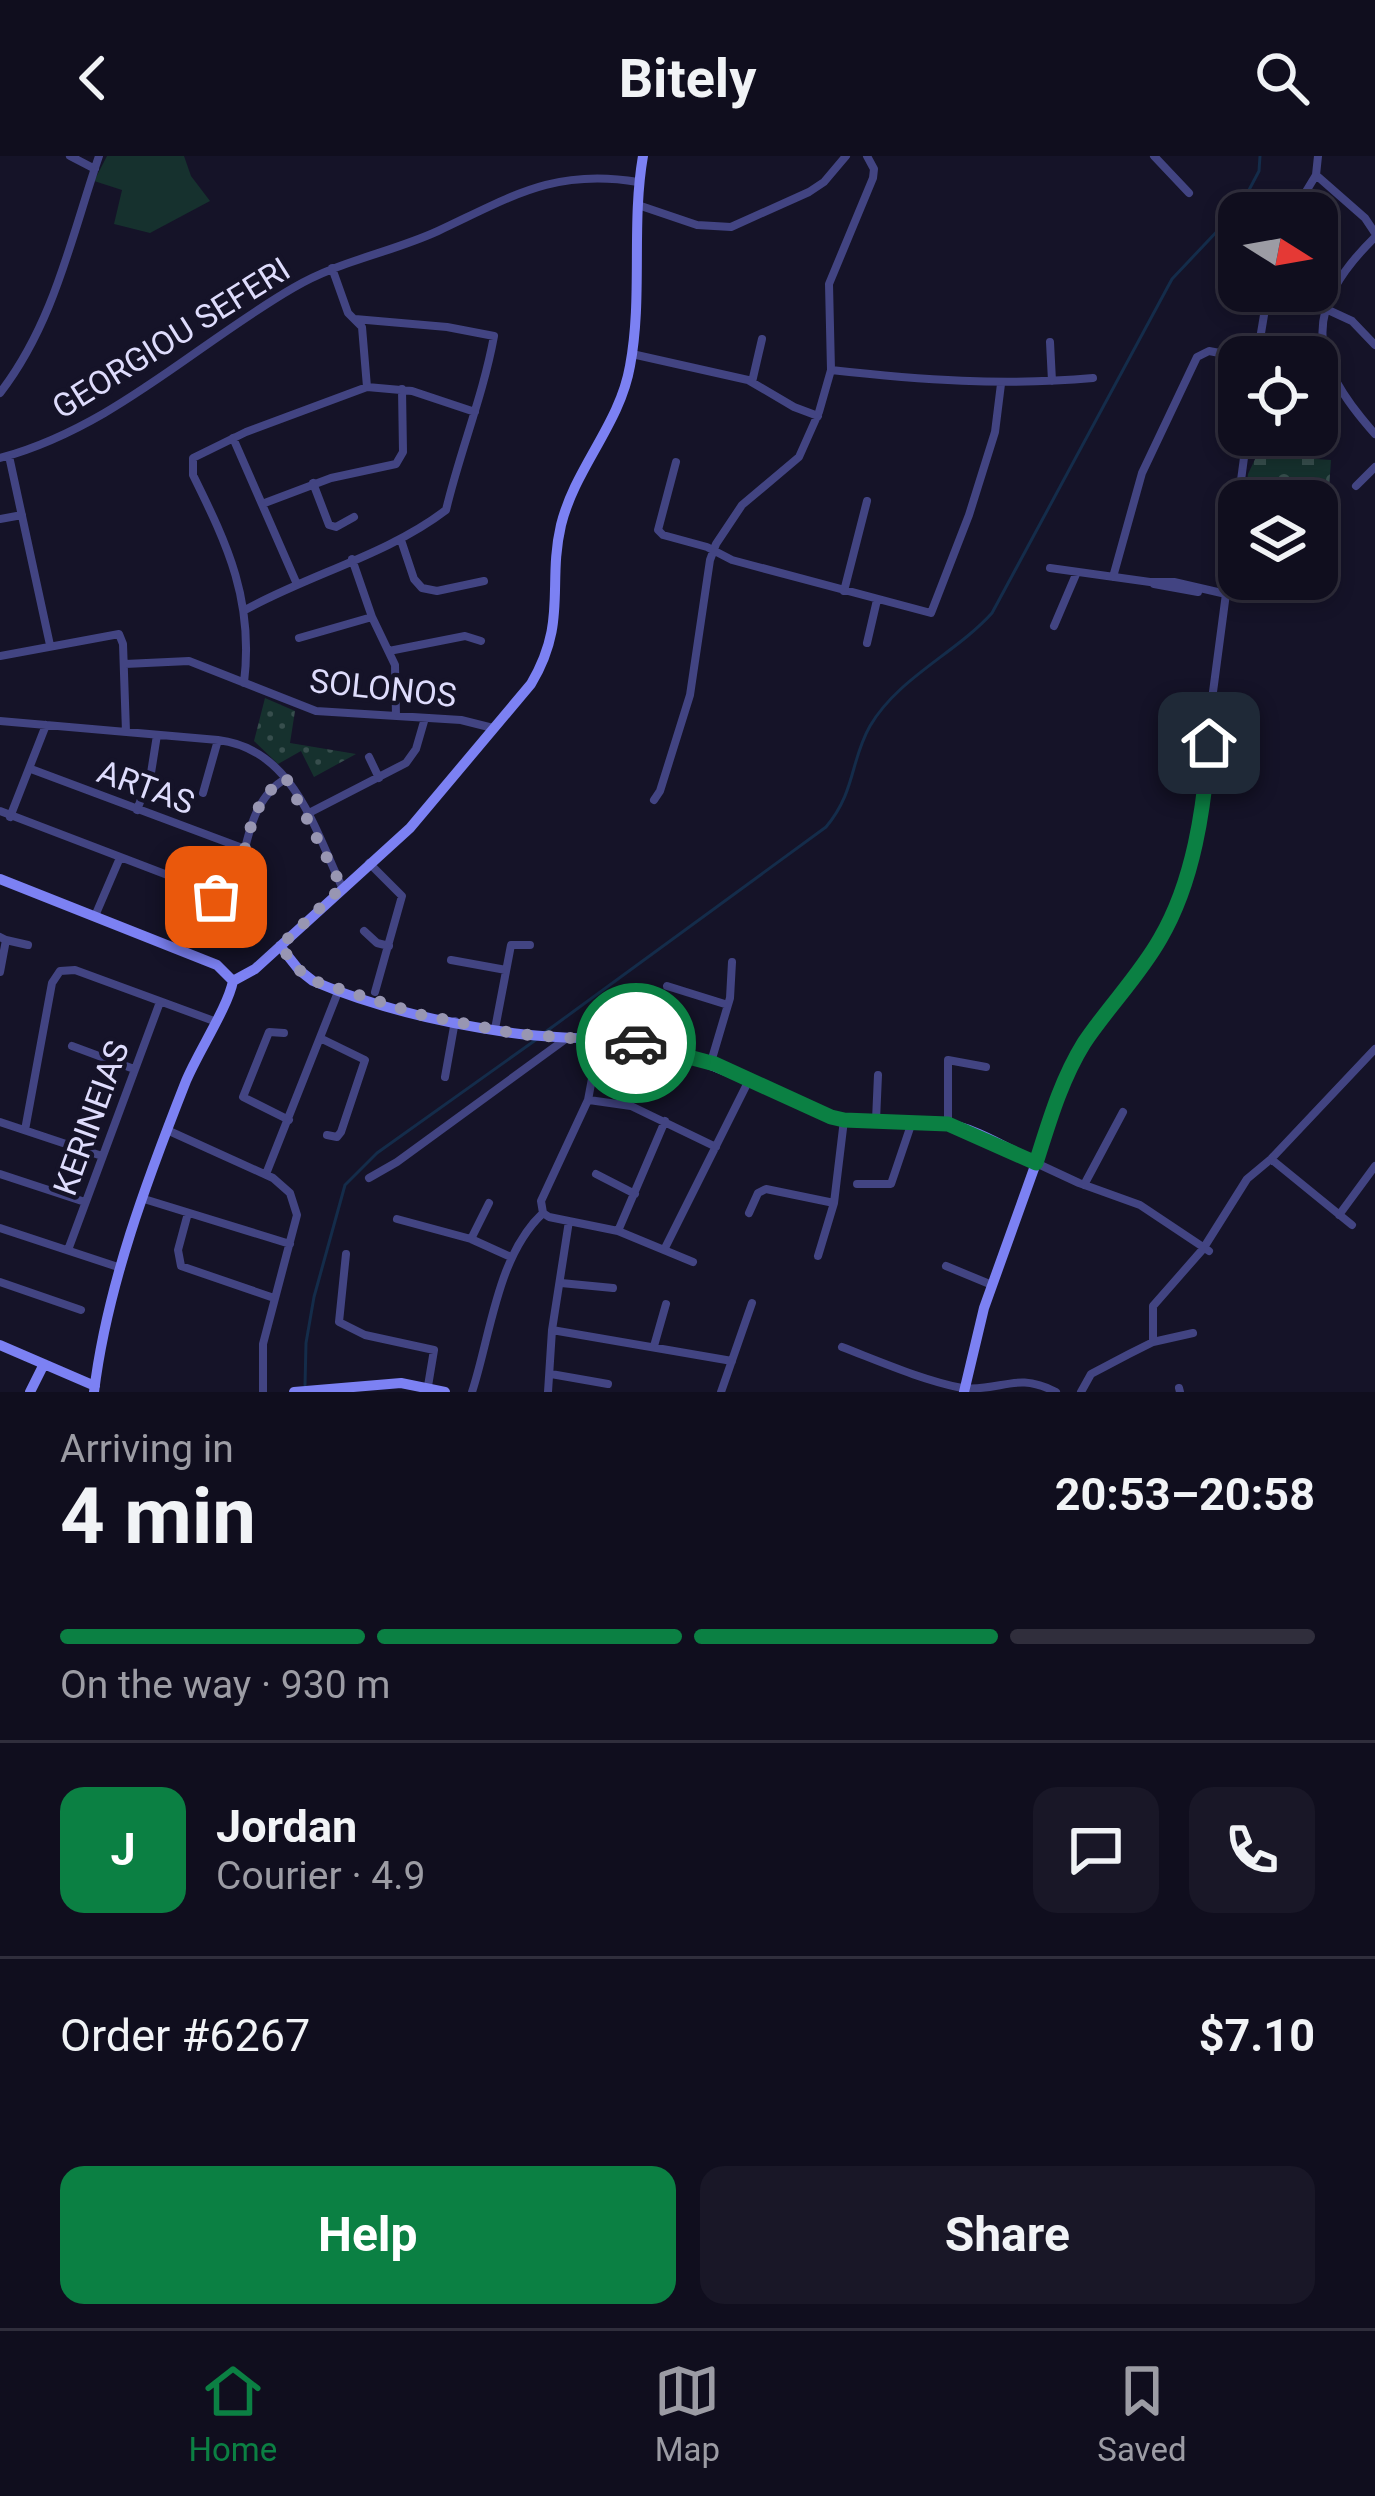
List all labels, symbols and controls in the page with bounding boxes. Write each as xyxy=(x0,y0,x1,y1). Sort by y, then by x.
icon: back xyxy=(60,45,126,111)
icon: search xyxy=(1249,45,1315,111)
text: Bitely xyxy=(619,47,756,110)
north arrow xyxy=(1218,192,1338,312)
map controls xyxy=(1218,192,1338,600)
street label: GEORGIOU SEFERI xyxy=(45,249,297,427)
button: locate xyxy=(1218,336,1338,456)
button: layers xyxy=(1218,480,1338,600)
street label: SOLONOS xyxy=(308,661,458,715)
pin xyxy=(1158,692,1260,794)
icon: home xyxy=(1176,710,1242,776)
street label: ARTAS xyxy=(92,752,200,822)
pin xyxy=(165,846,267,948)
icon: bag xyxy=(183,864,249,930)
courier xyxy=(576,983,696,1103)
icon: car xyxy=(603,1010,669,1076)
street label: KERINEIAS xyxy=(45,1035,137,1201)
text: Arriving in xyxy=(60,1426,234,1472)
text: 20:53–20:58 xyxy=(1055,1468,1315,1521)
text: 4 min xyxy=(60,1471,256,1562)
text: On the way · 930 m xyxy=(60,1662,391,1708)
button: chat xyxy=(1033,1787,1159,1913)
button: phone xyxy=(1189,1787,1315,1913)
text: Jordan xyxy=(216,1800,357,1853)
text: J xyxy=(110,1823,136,1876)
text: Courier · 4.9 xyxy=(216,1853,425,1899)
text: Order #6267 xyxy=(60,2009,310,2062)
text: $7.10 xyxy=(1199,2009,1315,2062)
button: Help xyxy=(60,2166,676,2304)
button: Share xyxy=(700,2166,1315,2304)
tab: Home xyxy=(189,2358,277,2469)
tab: Map xyxy=(654,2358,720,2469)
tab: Saved xyxy=(1097,2358,1187,2469)

